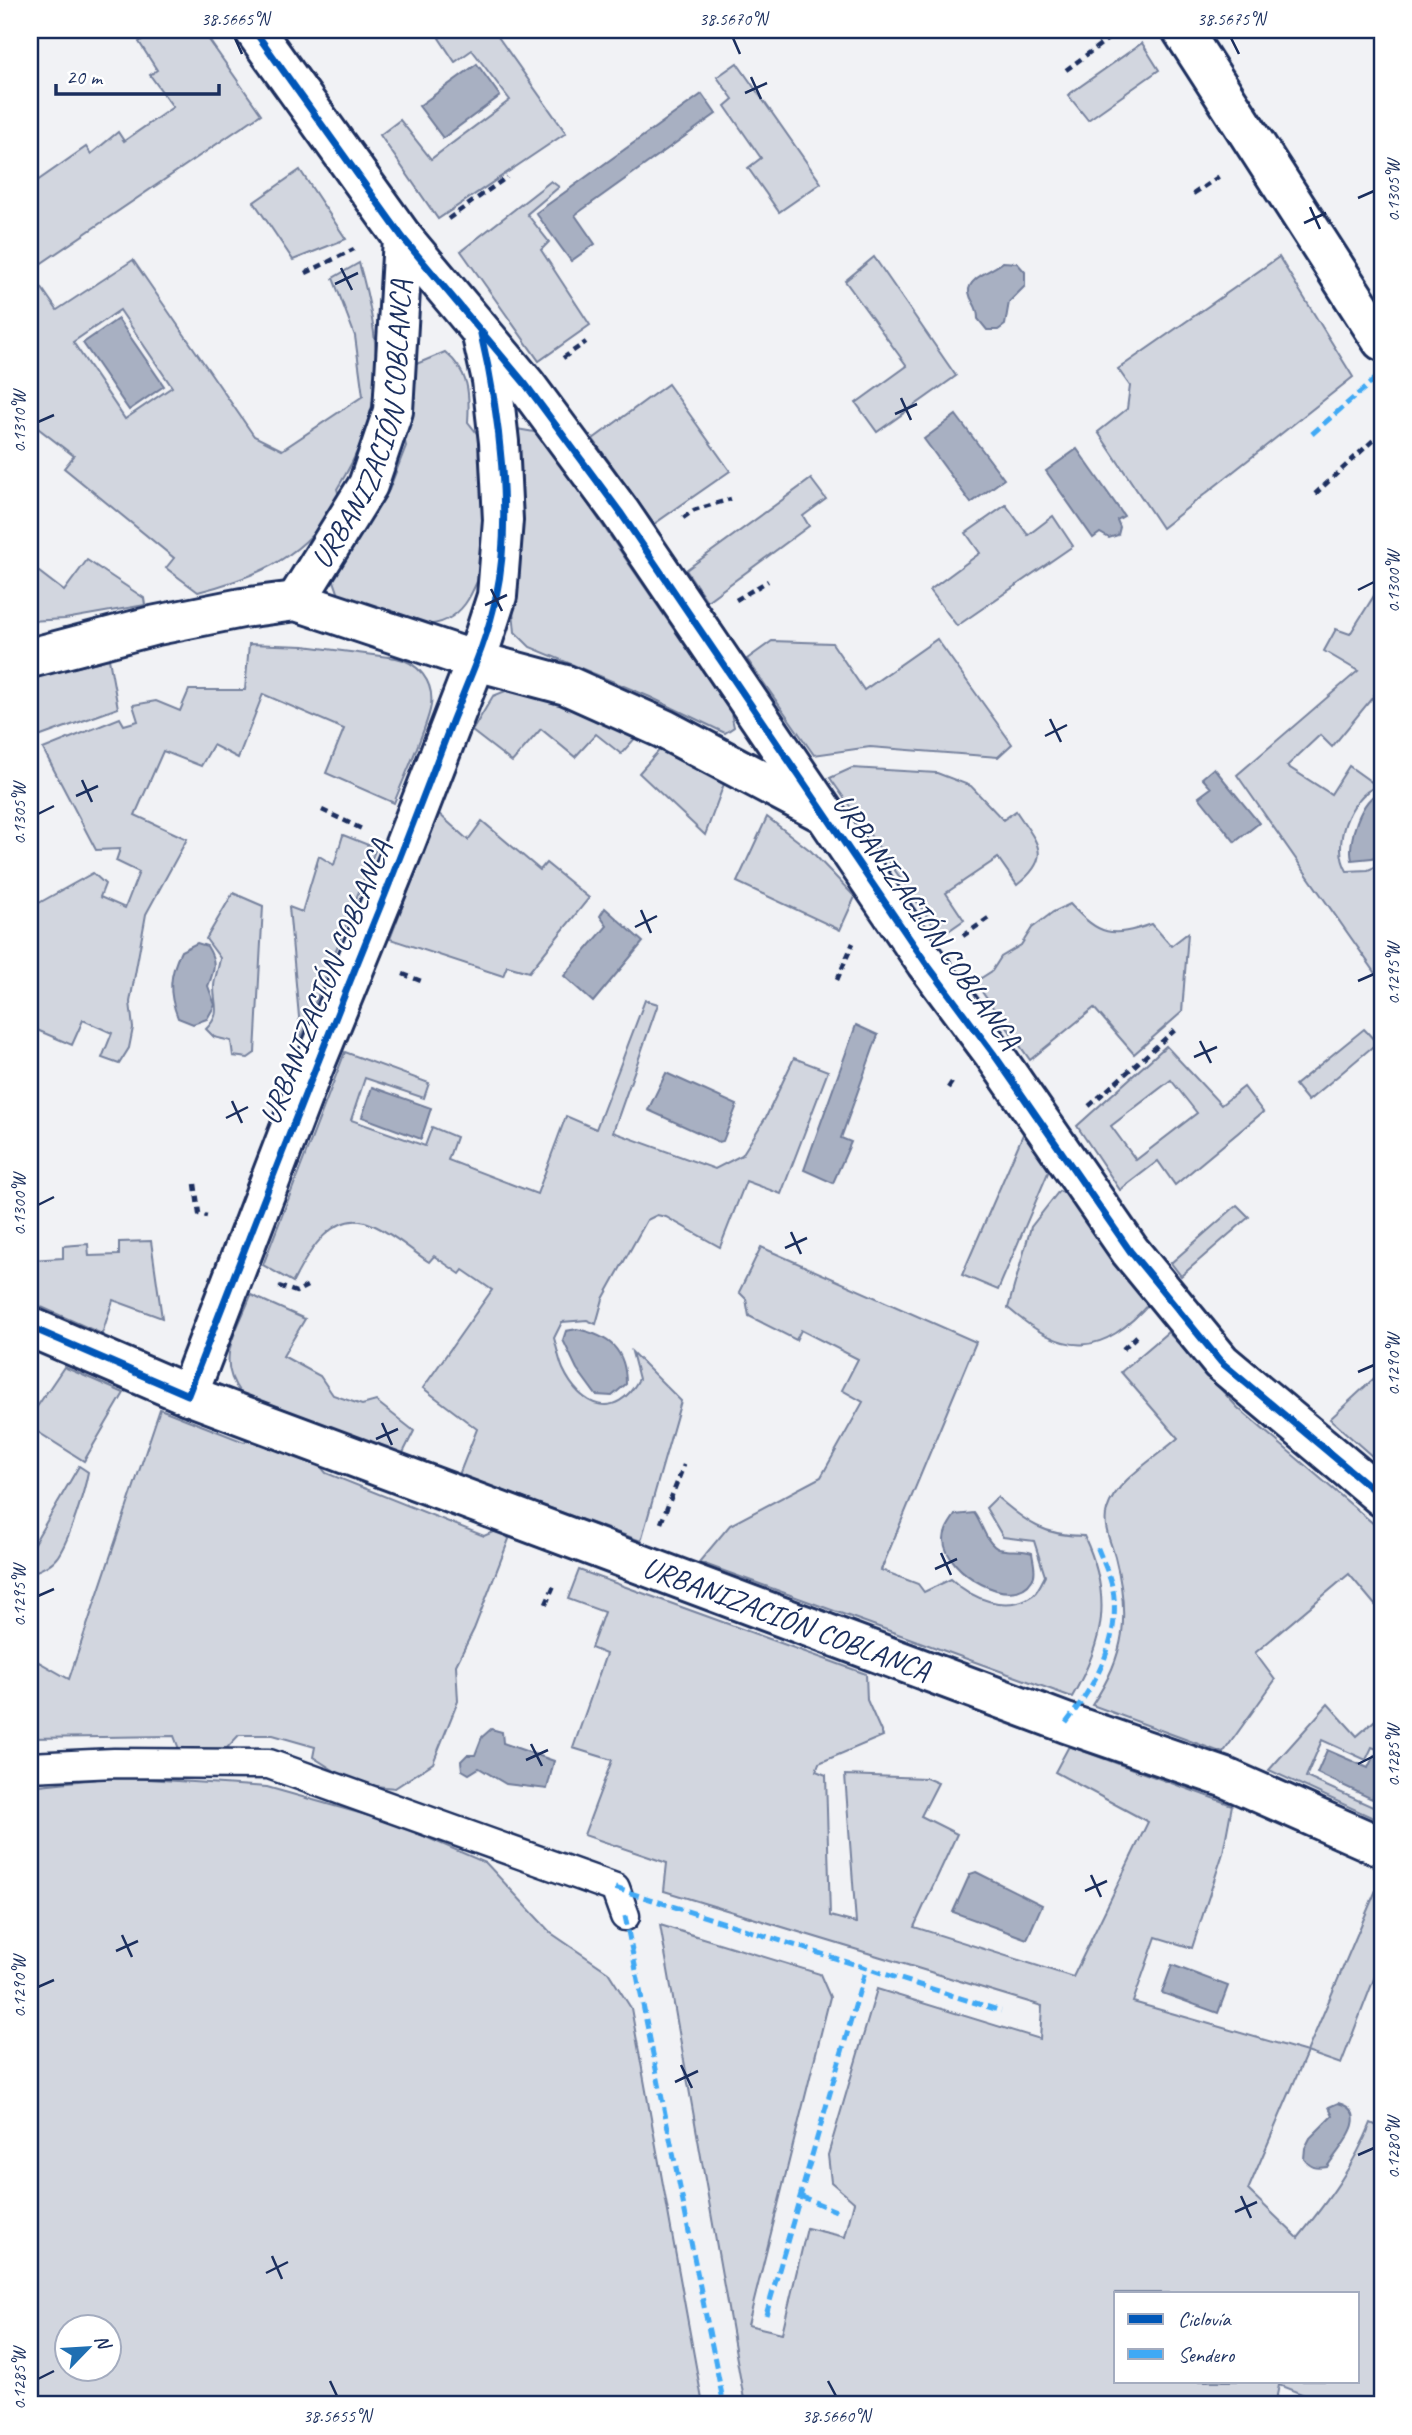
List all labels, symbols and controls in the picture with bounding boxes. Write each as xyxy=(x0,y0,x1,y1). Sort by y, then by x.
text: 38.5665°N xyxy=(201,8,272,30)
text: 38.5670°N xyxy=(699,8,770,30)
text: 38.5675°N xyxy=(1197,8,1268,30)
scale bar xyxy=(56,52,219,96)
text: 20 m xyxy=(66,64,104,90)
text: 0.1305°W xyxy=(1382,157,1404,222)
street label: URBANIZACIÓN COBLANCA xyxy=(302,278,420,575)
text: 0.1310°W xyxy=(8,388,30,453)
text: 0.1300°W xyxy=(1382,548,1404,613)
text: 0.1305°W xyxy=(8,780,30,845)
street label: URBANIZACIÓN COBLANCA xyxy=(824,786,1030,1057)
street label: URBANIZACIÓN COBLANCA xyxy=(251,833,400,1130)
text: 0.1295°W xyxy=(1382,940,1404,1005)
text: 0.1300°W xyxy=(8,1171,30,1236)
text: 0.1290°W xyxy=(1382,1331,1404,1396)
street label: URBANIZACIÓN COBLANCA xyxy=(638,1548,936,1690)
text: 0.1295°W xyxy=(8,1562,30,1627)
text: 0.1285°W xyxy=(1382,1722,1404,1787)
text: 0.1290°W xyxy=(8,1953,30,2018)
text: 0.1280°W xyxy=(1382,2114,1404,2179)
legend xyxy=(1114,2292,1360,2382)
text: Ciclovía xyxy=(1178,2306,1232,2332)
north arrow xyxy=(52,2312,122,2382)
text: N xyxy=(89,2331,117,2355)
text: Sendero xyxy=(1178,2342,1236,2368)
text: 0.1285°W xyxy=(8,2345,30,2410)
text: 38.5655°N xyxy=(303,2405,374,2427)
text: 38.5660°N xyxy=(802,2405,873,2427)

